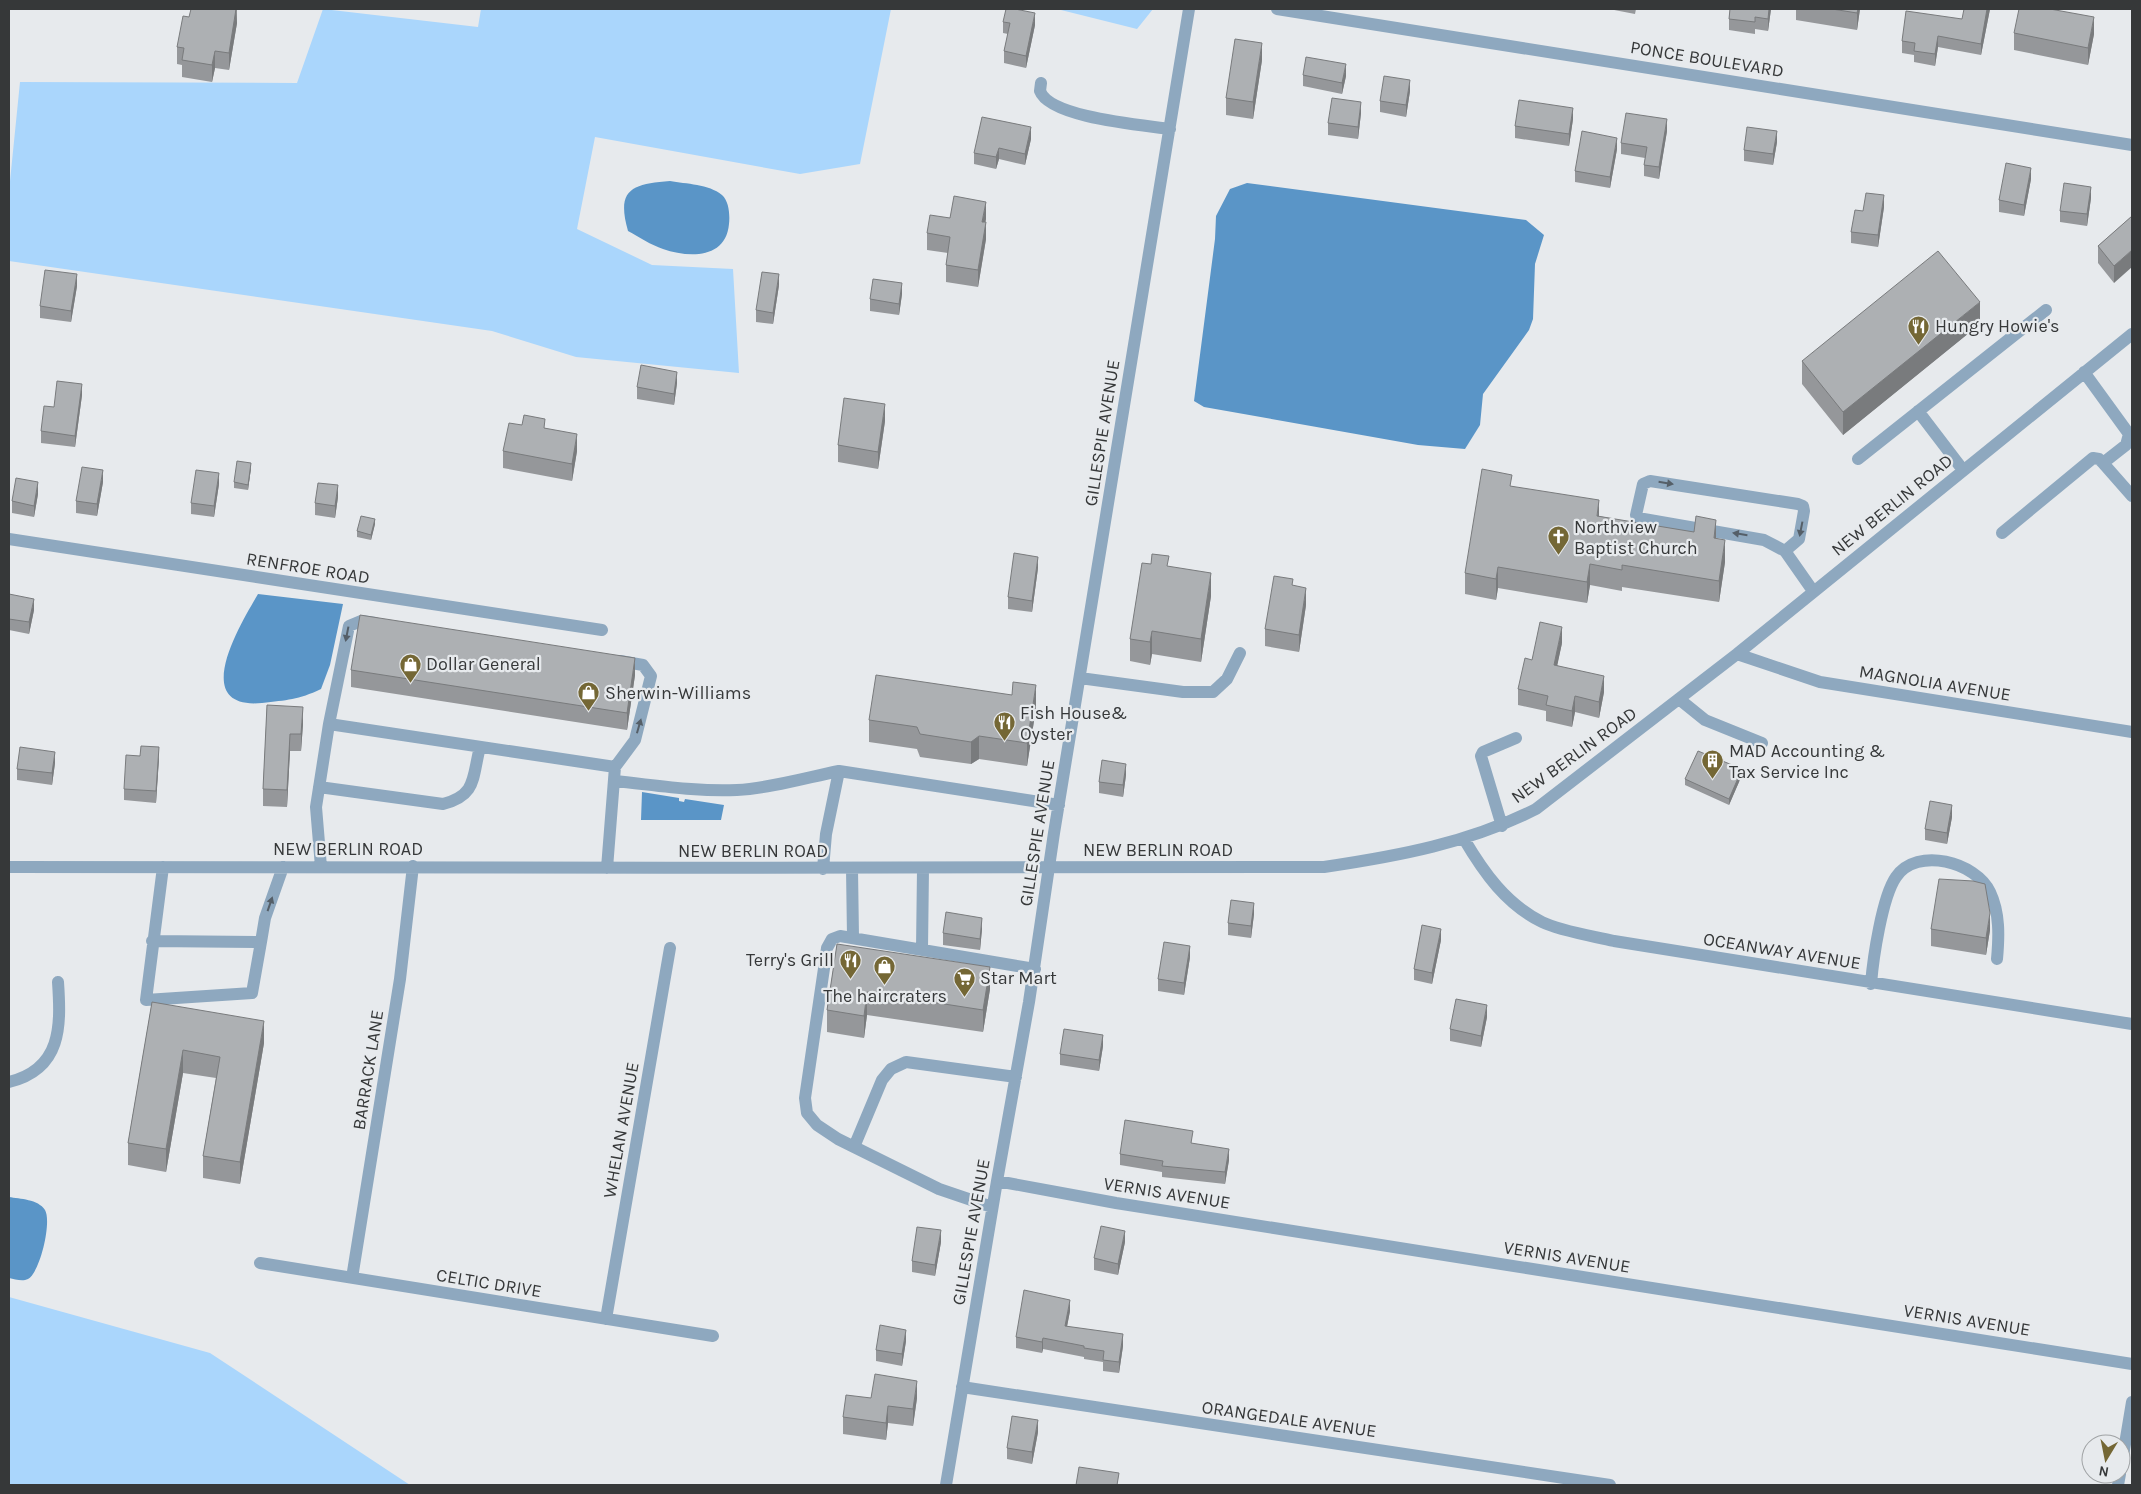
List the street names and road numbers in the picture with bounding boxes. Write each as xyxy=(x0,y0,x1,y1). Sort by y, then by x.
street label: PONCE BOULEVARD xyxy=(1629,36,1785,82)
street label: GILLESPIE AVENUE xyxy=(1080,358,1124,508)
street label: NEW BERLIN ROAD xyxy=(1827,449,1957,561)
street label: RENFROE ROAD xyxy=(245,547,371,589)
street label: MAGNOLIA AVENUE xyxy=(1857,660,2013,706)
street label: NEW BERLIN ROAD xyxy=(1507,702,1641,808)
street label: GILLESPIE AVENUE xyxy=(1015,758,1059,908)
street label: NEW BERLIN ROAD xyxy=(273,838,423,860)
street label: NEW BERLIN ROAD xyxy=(1083,839,1233,861)
street label: NEW BERLIN ROAD xyxy=(678,840,828,862)
street label: OCEANWAY AVENUE xyxy=(1702,928,1862,974)
street label: BARRACK LANE xyxy=(348,1008,388,1132)
street label: WHELAN AVENUE xyxy=(598,1060,644,1200)
street label: GILLESPIE AVENUE xyxy=(947,1157,995,1307)
street label: VERNIS AVENUE xyxy=(1102,1172,1232,1214)
street label: VERNIS AVENUE xyxy=(1502,1236,1632,1278)
street label: CELTIC DRIVE xyxy=(435,1264,543,1302)
street label: VERNIS AVENUE xyxy=(1902,1299,2032,1341)
street label: ORANGEDALE AVENUE xyxy=(1200,1396,1378,1442)

